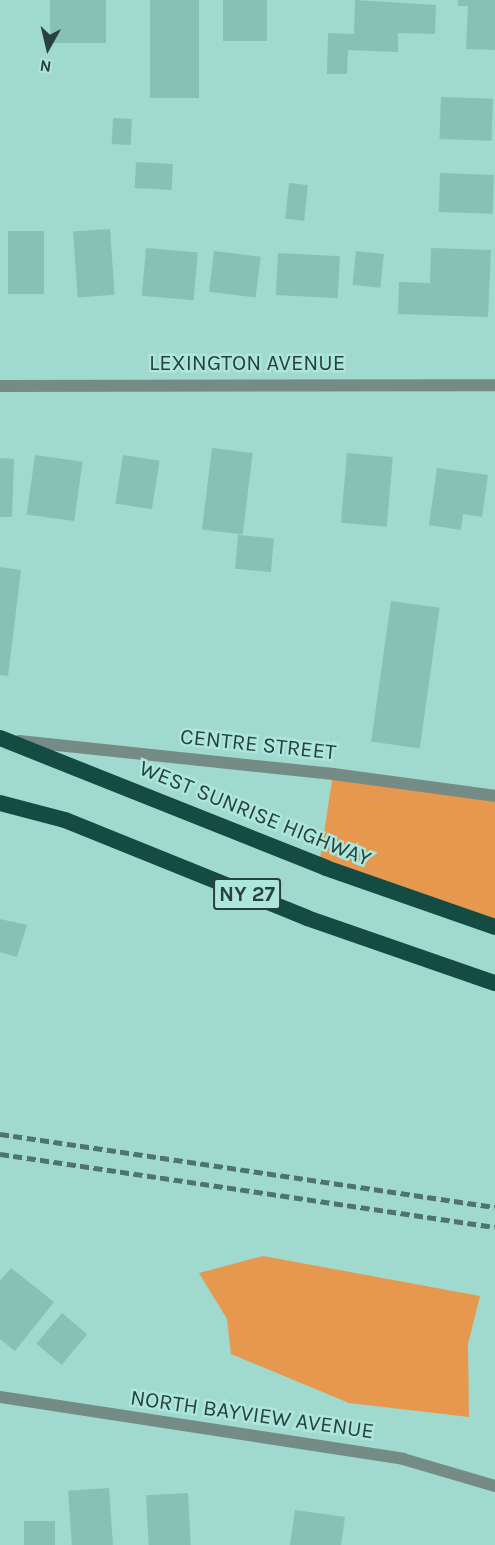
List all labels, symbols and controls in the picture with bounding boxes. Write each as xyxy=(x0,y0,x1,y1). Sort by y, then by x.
north arrow xyxy=(18,18,78,78)
text: N xyxy=(38,56,52,77)
street label: LEXINGTON AVENUE xyxy=(149,351,345,377)
street label: CENTRE STREET xyxy=(179,724,337,766)
street label: WEST SUNRISE HIGHWAY xyxy=(135,755,375,873)
road number: NY 27 xyxy=(212,876,282,912)
street label: NORTH BAYVIEW AVENUE xyxy=(128,1385,376,1445)

